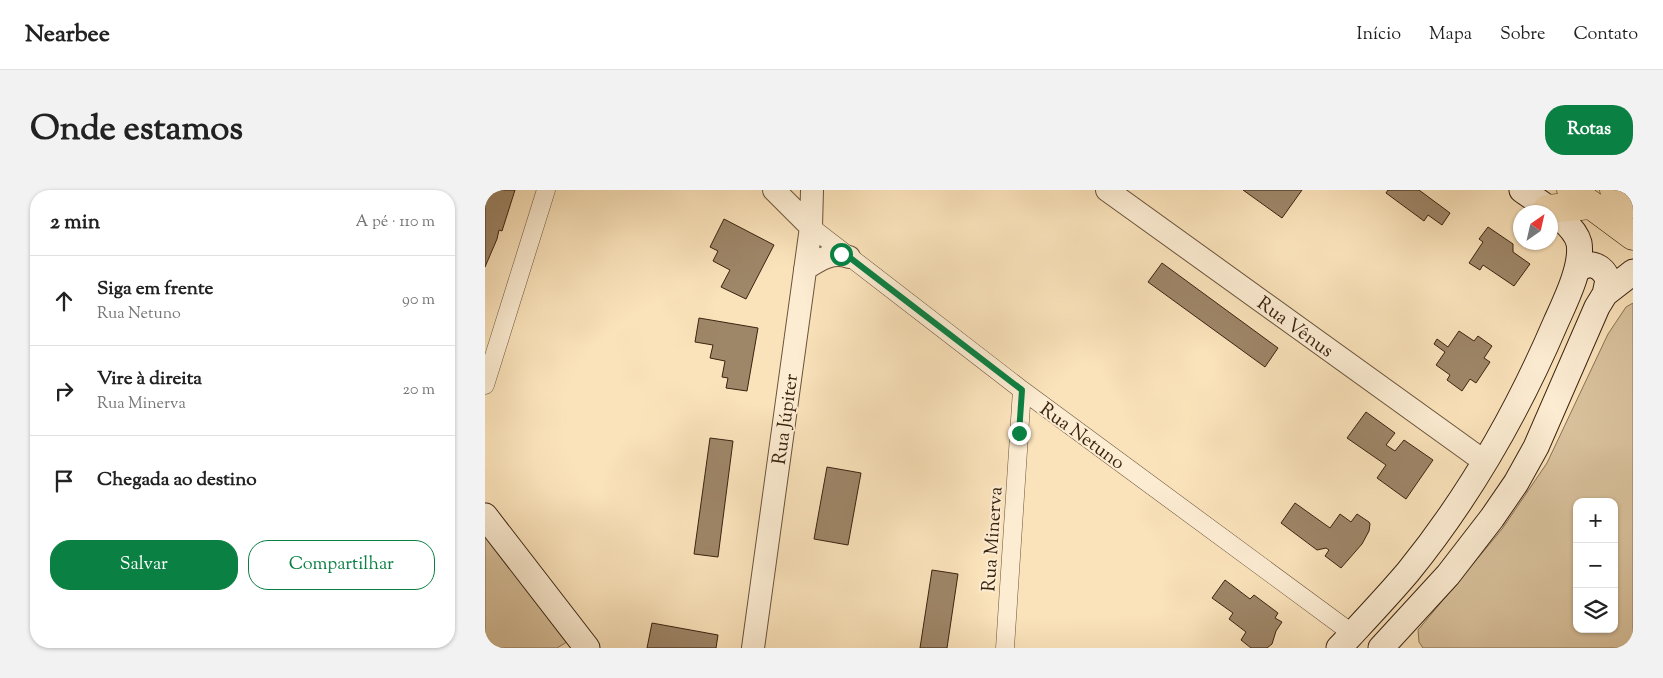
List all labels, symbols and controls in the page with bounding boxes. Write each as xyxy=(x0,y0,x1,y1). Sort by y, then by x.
text: Nearbee xyxy=(25,18,110,52)
text: Início xyxy=(1356,22,1401,48)
text: Mapa xyxy=(1429,22,1472,48)
text: Sobre xyxy=(1500,22,1545,48)
text: Contato xyxy=(1573,22,1638,48)
text: Onde estamos xyxy=(30,105,243,156)
button: Rotas xyxy=(1545,105,1633,155)
north arrow xyxy=(1513,205,1558,250)
text: 2 min xyxy=(50,208,100,238)
text: A pé · 110 m xyxy=(356,211,435,234)
route start xyxy=(830,243,853,266)
text: Siga em frente xyxy=(97,276,213,303)
icon: ahead xyxy=(50,287,78,315)
text: 90 m xyxy=(402,289,435,312)
street label: Rua Vênus xyxy=(1251,291,1338,365)
text: Rua Netuno xyxy=(97,303,181,326)
text: Vire à direita xyxy=(97,366,202,393)
street label: Rua Júpiter xyxy=(767,372,806,467)
icon: right xyxy=(50,377,78,405)
text: 20 m xyxy=(402,379,435,402)
text: Rua Minerva xyxy=(97,393,186,416)
street label: Rua Netuno xyxy=(1033,397,1130,477)
route end xyxy=(1008,422,1031,445)
icon: arrive xyxy=(50,467,78,495)
text: Chegada ao destino xyxy=(97,467,257,494)
street label: Rua Minerva xyxy=(976,485,1011,593)
map controls xyxy=(1573,498,1618,633)
button: + xyxy=(1573,498,1618,543)
button: Salvar xyxy=(50,540,238,590)
button: Compartilhar xyxy=(248,540,435,590)
button: − xyxy=(1573,543,1618,588)
button: layers xyxy=(1573,588,1618,633)

